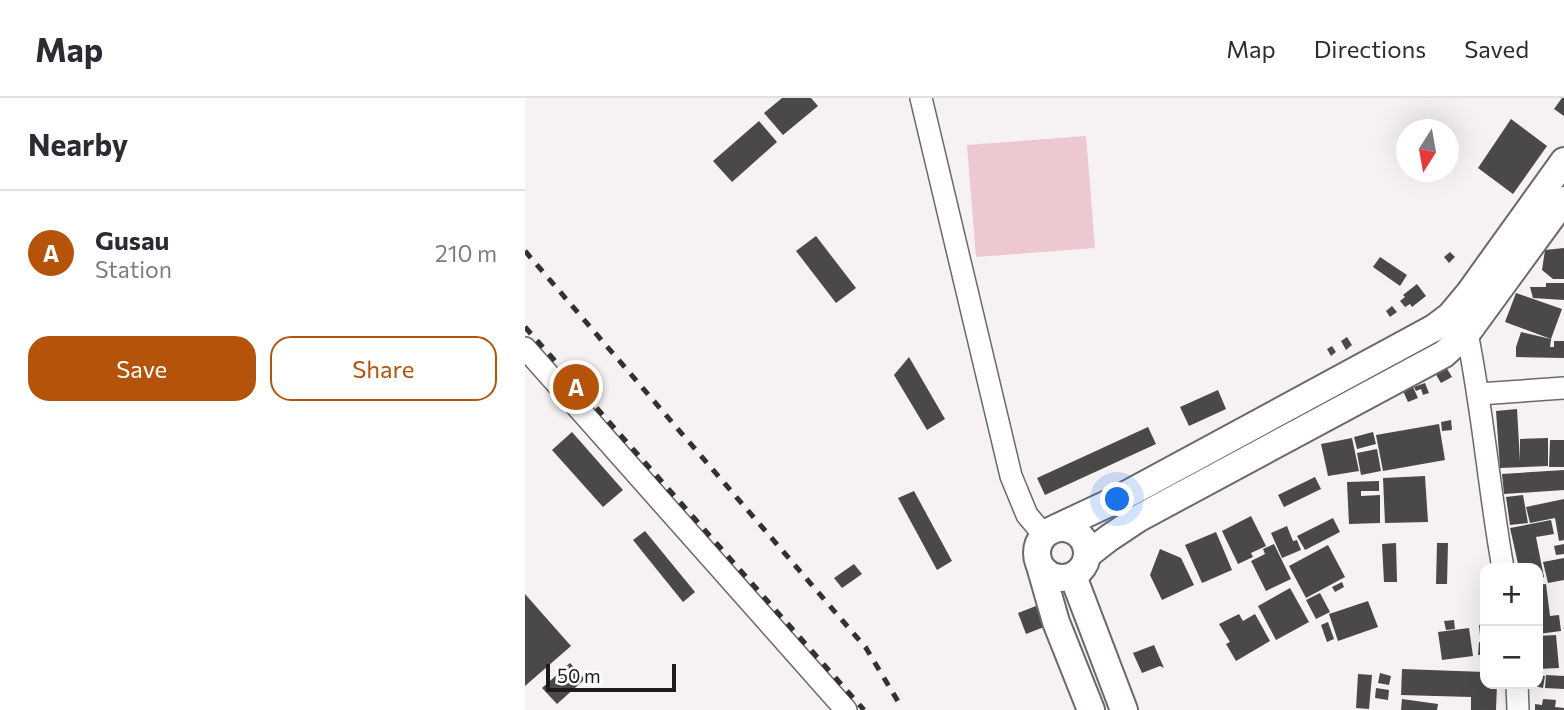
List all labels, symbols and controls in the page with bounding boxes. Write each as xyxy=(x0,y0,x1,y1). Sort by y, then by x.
text: Map xyxy=(35,28,103,69)
text: Map xyxy=(1226,34,1276,63)
text: Directions xyxy=(1314,34,1426,63)
text: Saved xyxy=(1464,34,1529,63)
north arrow xyxy=(1396,119,1459,182)
text: Nearby xyxy=(28,125,128,162)
text: Gusau xyxy=(95,224,169,255)
text: A xyxy=(43,239,59,267)
text: 210 m xyxy=(435,239,497,267)
text: Station xyxy=(95,255,172,283)
button: Save xyxy=(28,336,256,401)
button: Share xyxy=(270,336,497,401)
pin: A xyxy=(553,361,599,413)
your location xyxy=(1100,482,1134,516)
map controls xyxy=(1480,563,1543,689)
button: + xyxy=(1480,563,1543,626)
button: − xyxy=(1480,626,1543,689)
scale bar xyxy=(546,661,675,693)
text: 50 m xyxy=(557,664,601,687)

